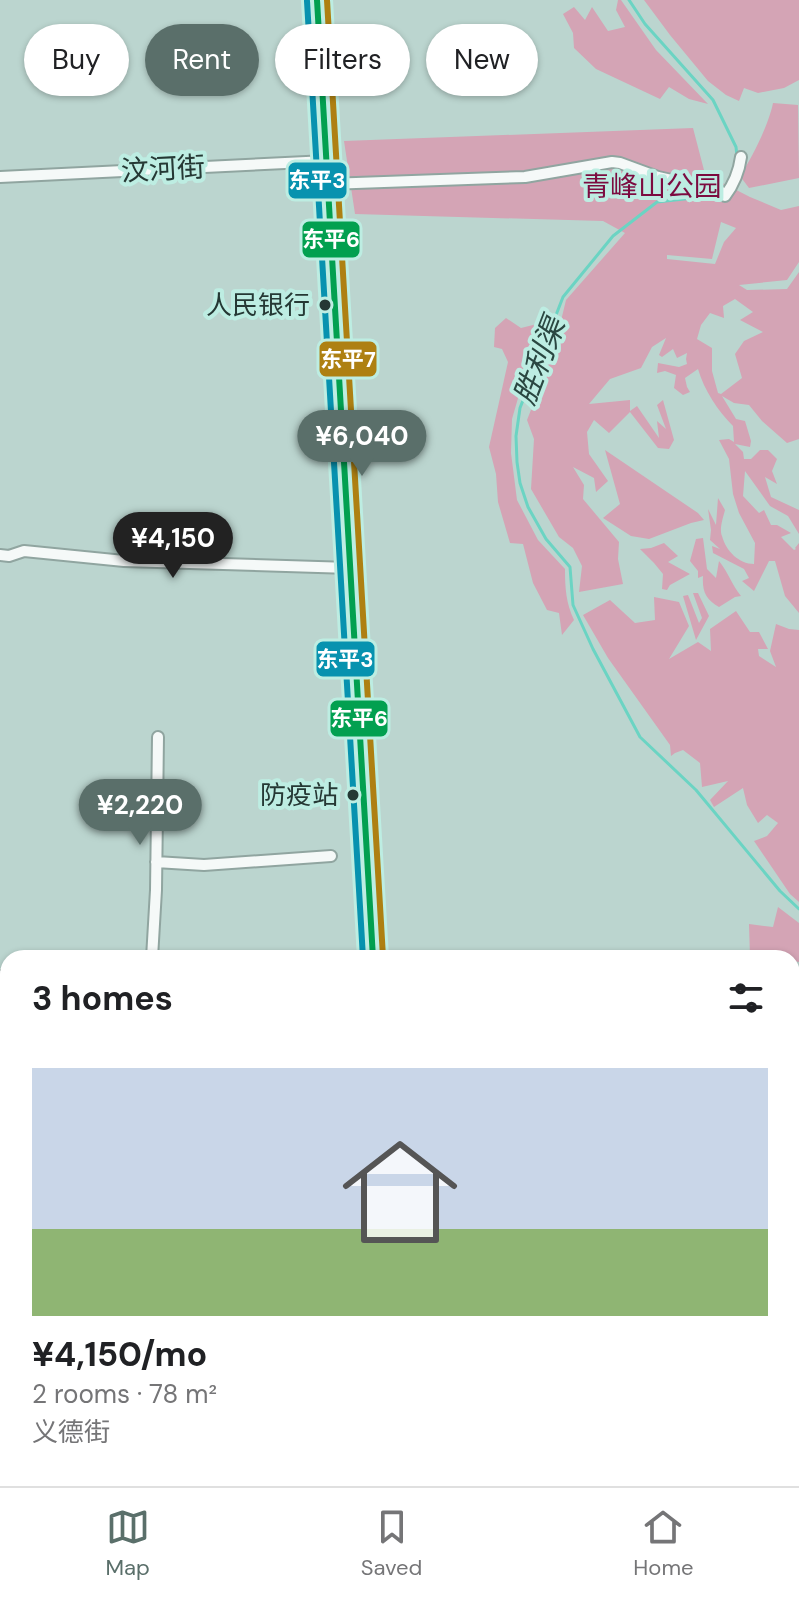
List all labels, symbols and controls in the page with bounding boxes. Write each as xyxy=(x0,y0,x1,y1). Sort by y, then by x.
chip: Buy xyxy=(24,24,129,96)
chip: Rent xyxy=(145,24,259,96)
chip: Filters xyxy=(275,24,410,96)
chip: New xyxy=(426,24,538,96)
street label: 汶河街 xyxy=(120,148,206,190)
line badge: 东平3 xyxy=(287,161,348,200)
text: 东平3 xyxy=(288,166,346,195)
park label: 青峰山公园 xyxy=(582,168,722,205)
line badge: 东平6 xyxy=(301,220,361,259)
text: 东平6 xyxy=(302,225,360,254)
place label: 人民银行 xyxy=(206,288,310,322)
marker: 人民银行 xyxy=(317,297,333,313)
water label: 胜利渠 xyxy=(505,308,575,410)
line badge: 东平7 xyxy=(318,340,378,378)
text: 东平7 xyxy=(320,345,376,374)
pin: ¥6,040 xyxy=(297,410,427,478)
text: ¥6,040 xyxy=(315,419,409,453)
pin: ¥4,150 xyxy=(108,512,238,580)
text: ¥4,150 xyxy=(131,521,215,555)
line badge: 东平3 xyxy=(315,640,376,678)
text: 东平3 xyxy=(316,645,374,674)
line badge: 东平6 xyxy=(329,699,389,738)
text: 东平6 xyxy=(330,704,388,733)
place label: 防疫站 xyxy=(260,778,338,812)
pin: ¥2,220 xyxy=(75,779,205,847)
marker: 防疫站 xyxy=(345,787,361,803)
text: ¥2,220 xyxy=(97,788,183,822)
text: 3 homes xyxy=(32,976,173,1021)
icon: filters xyxy=(724,976,768,1020)
icon: home xyxy=(328,1120,472,1264)
text: ¥4,150/mo xyxy=(32,1332,207,1377)
text: 2 rooms · 78 m² xyxy=(32,1377,217,1411)
text: 义德街 xyxy=(32,1415,110,1449)
tab: Map xyxy=(105,1505,150,1582)
tab: Saved xyxy=(361,1505,422,1582)
tab: Home xyxy=(633,1505,694,1582)

